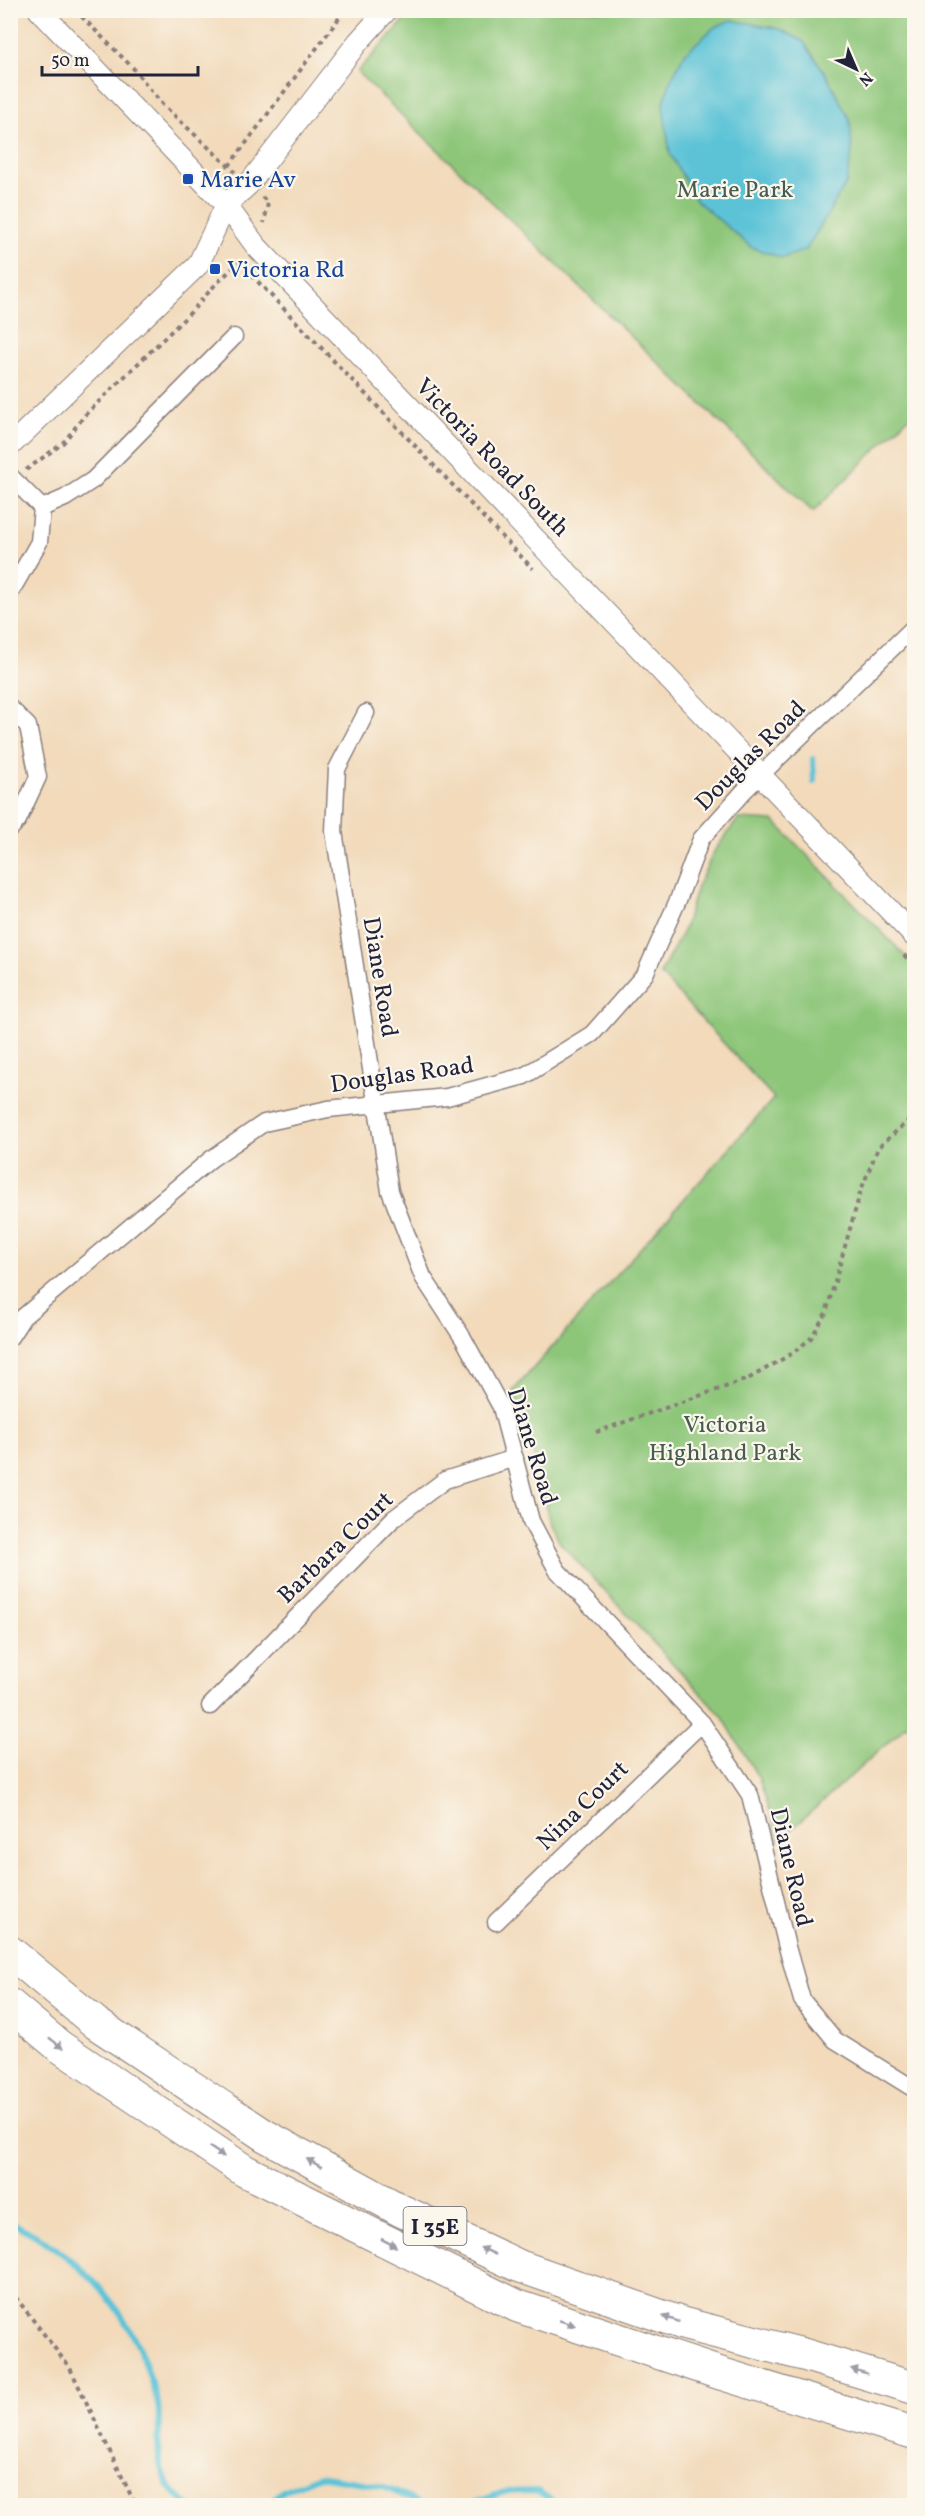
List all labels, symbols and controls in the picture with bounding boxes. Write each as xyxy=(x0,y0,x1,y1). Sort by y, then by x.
scale bar xyxy=(42,39,198,77)
north arrow xyxy=(826,39,886,99)
text: 50 m xyxy=(51,49,90,74)
text: N xyxy=(853,66,877,91)
place label: Marie Av xyxy=(200,164,296,198)
marker: Marie Av xyxy=(181,172,195,186)
park label: Marie Park xyxy=(677,174,793,208)
place label: Victoria Rd xyxy=(227,254,345,288)
marker: Victoria Rd xyxy=(208,262,222,276)
street label: Victoria Road South xyxy=(407,371,577,546)
street label: Douglas Road xyxy=(688,693,815,820)
street label: Diane Road xyxy=(353,915,405,1040)
street label: Douglas Road xyxy=(328,1049,476,1103)
street label: Diane Road xyxy=(497,1384,565,1510)
park label: Victoria Highland Park xyxy=(649,1409,801,1471)
street label: Barbara Court xyxy=(271,1484,402,1613)
street label: Nina Court xyxy=(530,1754,637,1859)
street label: Diane Road xyxy=(760,1804,820,1930)
one-way arrow xyxy=(48,2036,63,2048)
one-way arrow xyxy=(209,2146,225,2157)
one-way arrow xyxy=(306,2158,323,2168)
road number: I 35E xyxy=(404,2207,466,2245)
one-way arrow xyxy=(381,2238,398,2247)
one-way arrow xyxy=(480,2247,497,2256)
one-way arrow xyxy=(662,2313,680,2323)
one-way arrow xyxy=(558,2319,576,2328)
one-way arrow xyxy=(850,2366,868,2375)

